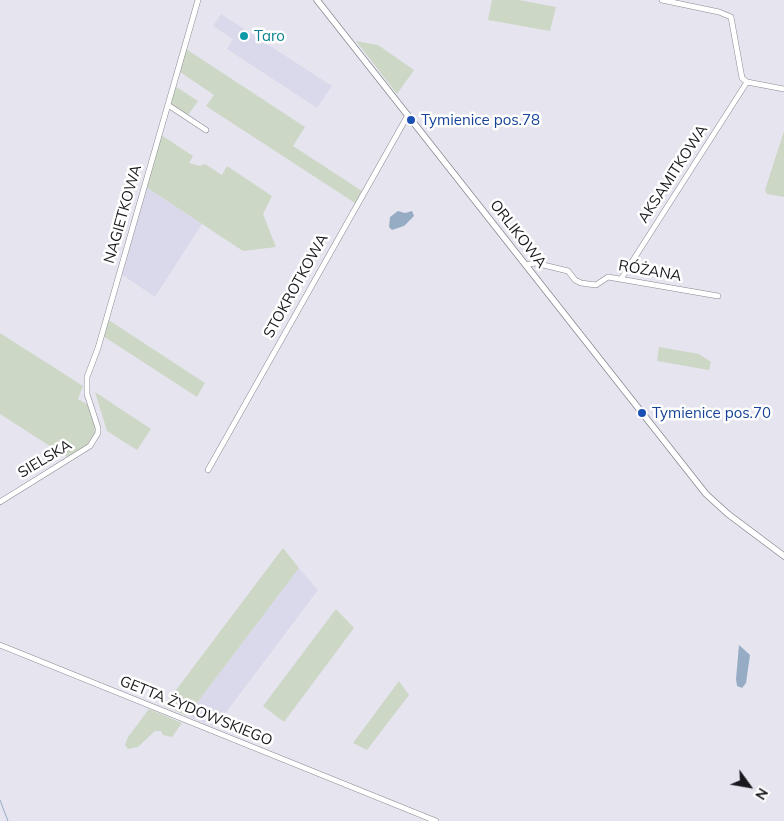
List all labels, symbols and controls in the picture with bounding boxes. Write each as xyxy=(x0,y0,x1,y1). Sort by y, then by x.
place label: Taro xyxy=(254,27,285,45)
marker: Taro xyxy=(238,30,250,42)
place label: Tymienice pos.78 xyxy=(421,111,540,129)
marker: Tymienice pos.78 xyxy=(405,114,417,126)
street label: AKSAMITKOWA xyxy=(635,121,711,227)
street label: NAGIETKOWA xyxy=(100,163,146,265)
street label: ORLIKOWA xyxy=(486,196,550,272)
street label: STOKROTKOWA xyxy=(260,231,332,341)
street label: RÓŻANA xyxy=(617,257,683,285)
place label: Tymienice pos.70 xyxy=(652,404,771,422)
marker: Tymienice pos.70 xyxy=(636,407,648,419)
street label: SIELSKA xyxy=(15,436,75,482)
street label: GETTA ŻYDOWSKIEGO xyxy=(117,672,275,750)
north arrow xyxy=(724,761,774,811)
text: N xyxy=(751,785,772,803)

